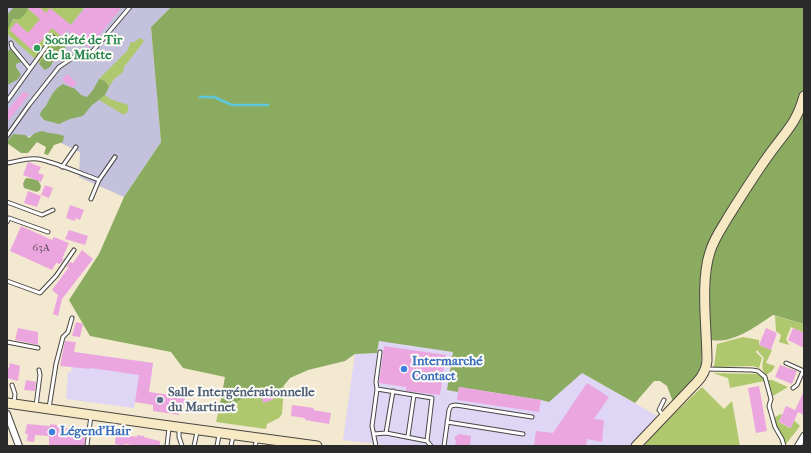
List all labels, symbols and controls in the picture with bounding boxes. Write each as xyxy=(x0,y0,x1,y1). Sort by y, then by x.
place label: Société de Tir de la Miotte xyxy=(45,33,122,64)
marker: Société de Tir de la Miotte xyxy=(32,43,42,53)
house number: 63A xyxy=(32,241,50,255)
place label: Intermarché Contact xyxy=(412,354,483,385)
marker: Intermarché Contact xyxy=(399,364,409,374)
place label: Salle Intergénérationnelle du Martinet xyxy=(168,385,315,416)
marker: Salle Intergénérationnelle du Martinet xyxy=(155,395,165,405)
place label: Légend'Hair xyxy=(60,424,131,440)
marker: Légend'Hair xyxy=(47,427,57,437)

